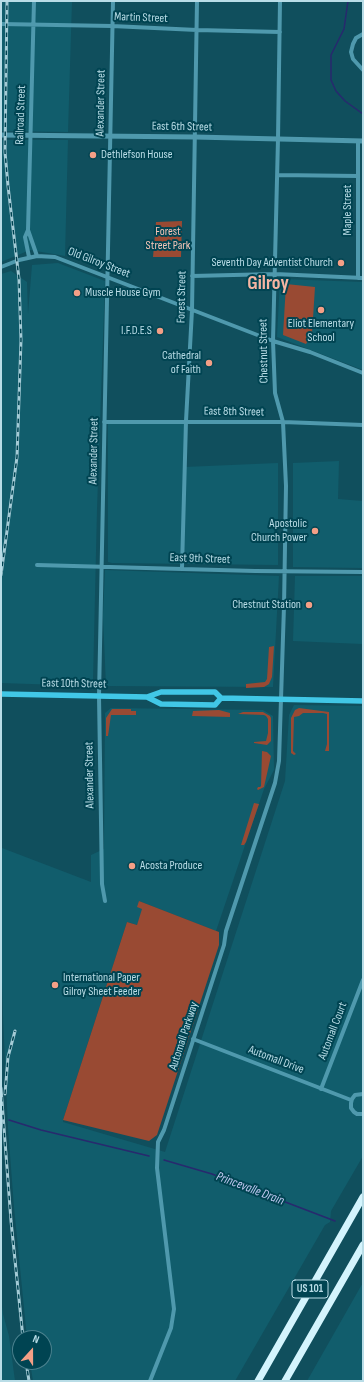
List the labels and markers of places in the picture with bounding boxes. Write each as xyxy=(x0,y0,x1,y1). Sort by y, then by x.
place label: Dethlefson House xyxy=(101,148,173,162)
marker: Dethlefson House xyxy=(88,150,98,160)
place label: Seventh Day Adventist Church xyxy=(211,256,333,270)
marker: Seventh Day Adventist Church xyxy=(336,258,346,268)
place label: Muscle House Gym xyxy=(85,286,161,300)
marker: Muscle House Gym xyxy=(72,288,82,298)
marker: Eliot Elementary School xyxy=(316,305,326,315)
place label: Eliot Elementary School xyxy=(288,317,354,345)
place label: I.F.D.E.S xyxy=(121,324,152,338)
marker: I.F.D.E.S xyxy=(155,326,165,336)
place label: Cathedral of Faith xyxy=(162,349,201,377)
marker: Cathedral of Faith xyxy=(204,358,214,368)
place label: Apostolic Church Power xyxy=(251,517,307,545)
marker: Apostolic Church Power xyxy=(310,526,320,536)
place label: Chestnut Station xyxy=(232,598,301,612)
marker: Chestnut Station xyxy=(304,600,314,610)
place label: Acosta Produce xyxy=(140,859,202,873)
marker: Acosta Produce xyxy=(127,861,137,871)
place label: International Paper Gilroy Sheet Feeder xyxy=(63,971,141,999)
marker: International Paper Gilroy Sheet Feeder xyxy=(50,980,60,990)

